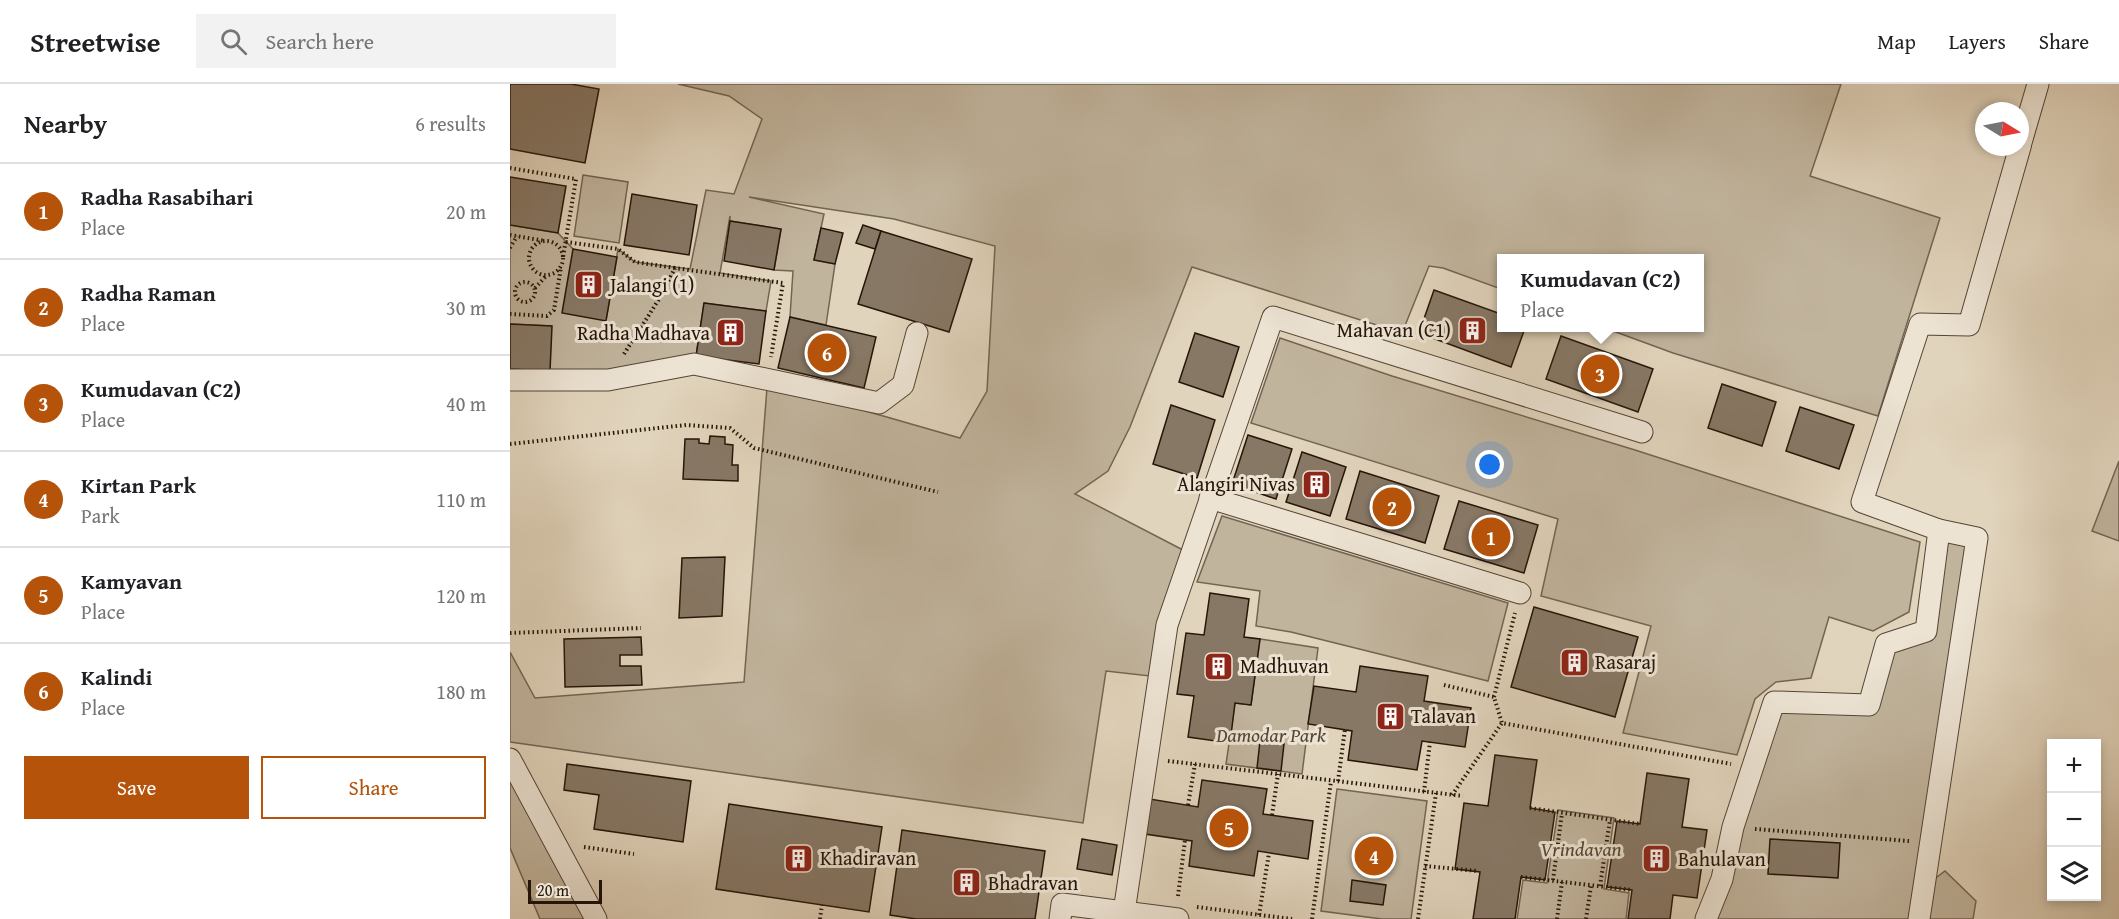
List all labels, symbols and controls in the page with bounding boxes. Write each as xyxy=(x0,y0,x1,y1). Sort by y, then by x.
search box xyxy=(196,14,616,68)
text: Streetwise xyxy=(30,21,160,62)
icon: search xyxy=(217,25,250,58)
text: Search here xyxy=(265,25,374,57)
text: Map xyxy=(1877,26,1916,57)
text: Layers xyxy=(1949,26,2006,57)
text: Share xyxy=(2039,26,2089,57)
north arrow xyxy=(1975,102,2029,156)
text: Nearby xyxy=(24,104,107,143)
text: 6 results xyxy=(415,109,486,138)
text: Radha Rasabihari xyxy=(81,181,253,213)
text: 1 xyxy=(38,197,49,226)
text: 20 m xyxy=(446,197,486,226)
text: Place xyxy=(81,213,125,242)
popup xyxy=(1497,254,1704,332)
text: Kumudavan (C2) xyxy=(1520,263,1681,295)
building icon: Jalangi (1) xyxy=(573,269,605,301)
place label: Jalangi (1) xyxy=(607,270,695,299)
text: Radha Raman xyxy=(81,277,216,309)
text: 2 xyxy=(38,293,49,322)
text: 30 m xyxy=(446,293,486,322)
text: Place xyxy=(1520,295,1564,324)
text: Place xyxy=(81,309,125,338)
building icon: Mahavan (C1) xyxy=(1456,314,1488,346)
place label: Mahavan (C1) xyxy=(1337,315,1451,344)
building icon: Radha Madhava xyxy=(715,317,747,349)
place label: Radha Madhava xyxy=(577,318,711,347)
pin: 6 xyxy=(808,330,846,376)
pin: 3 xyxy=(1580,352,1620,396)
text: Kumudavan (C2) xyxy=(81,373,241,405)
text: 3 xyxy=(38,389,49,418)
text: 40 m xyxy=(446,389,486,418)
text: Place xyxy=(81,405,125,434)
your location xyxy=(1475,450,1504,479)
building icon: Alangiri Nivas xyxy=(1300,468,1332,500)
text: Kirtan Park xyxy=(81,469,196,501)
place label: Alangiri Nivas xyxy=(1177,469,1295,498)
pin: 2 xyxy=(1372,484,1412,530)
text: 4 xyxy=(38,485,49,514)
text: 110 m xyxy=(436,485,486,514)
text: Park xyxy=(81,501,120,530)
pin: 1 xyxy=(1472,514,1510,560)
text: Kamyavan xyxy=(81,565,182,597)
text: 5 xyxy=(38,581,49,610)
text: 120 m xyxy=(436,581,486,610)
text: Place xyxy=(81,597,125,626)
building icon: Rasaraj xyxy=(1558,646,1590,678)
place label: Rasaraj xyxy=(1595,647,1656,676)
building icon: Madhuvan xyxy=(1203,650,1235,682)
place label: Madhuvan xyxy=(1240,651,1329,680)
text: Kalindi xyxy=(81,661,152,693)
text: 6 xyxy=(38,677,49,706)
text: 180 m xyxy=(436,677,486,706)
text: Place xyxy=(81,693,125,722)
building icon: Talavan xyxy=(1374,700,1406,732)
place label: Talavan xyxy=(1411,701,1476,730)
park label: Damodar Park xyxy=(1215,720,1327,749)
map controls xyxy=(2047,739,2101,901)
button: + xyxy=(2047,739,2101,793)
button: Save xyxy=(24,756,249,819)
button: Share xyxy=(261,756,486,819)
button: − xyxy=(2047,793,2101,847)
pin: 5 xyxy=(1210,806,1248,850)
pin: 4 xyxy=(1354,834,1394,878)
park label: Vrindavan xyxy=(1540,834,1622,863)
building icon: Khadiravan xyxy=(783,842,815,874)
place label: Khadiravan xyxy=(820,843,916,872)
building icon: Bahulavan xyxy=(1641,843,1673,875)
place label: Bahulavan xyxy=(1678,844,1766,873)
button: layers xyxy=(2047,847,2101,901)
building icon: Bhadravan xyxy=(951,867,983,899)
place label: Bhadravan xyxy=(988,868,1078,897)
scale bar xyxy=(528,877,602,904)
text: 20 m xyxy=(537,878,569,902)

